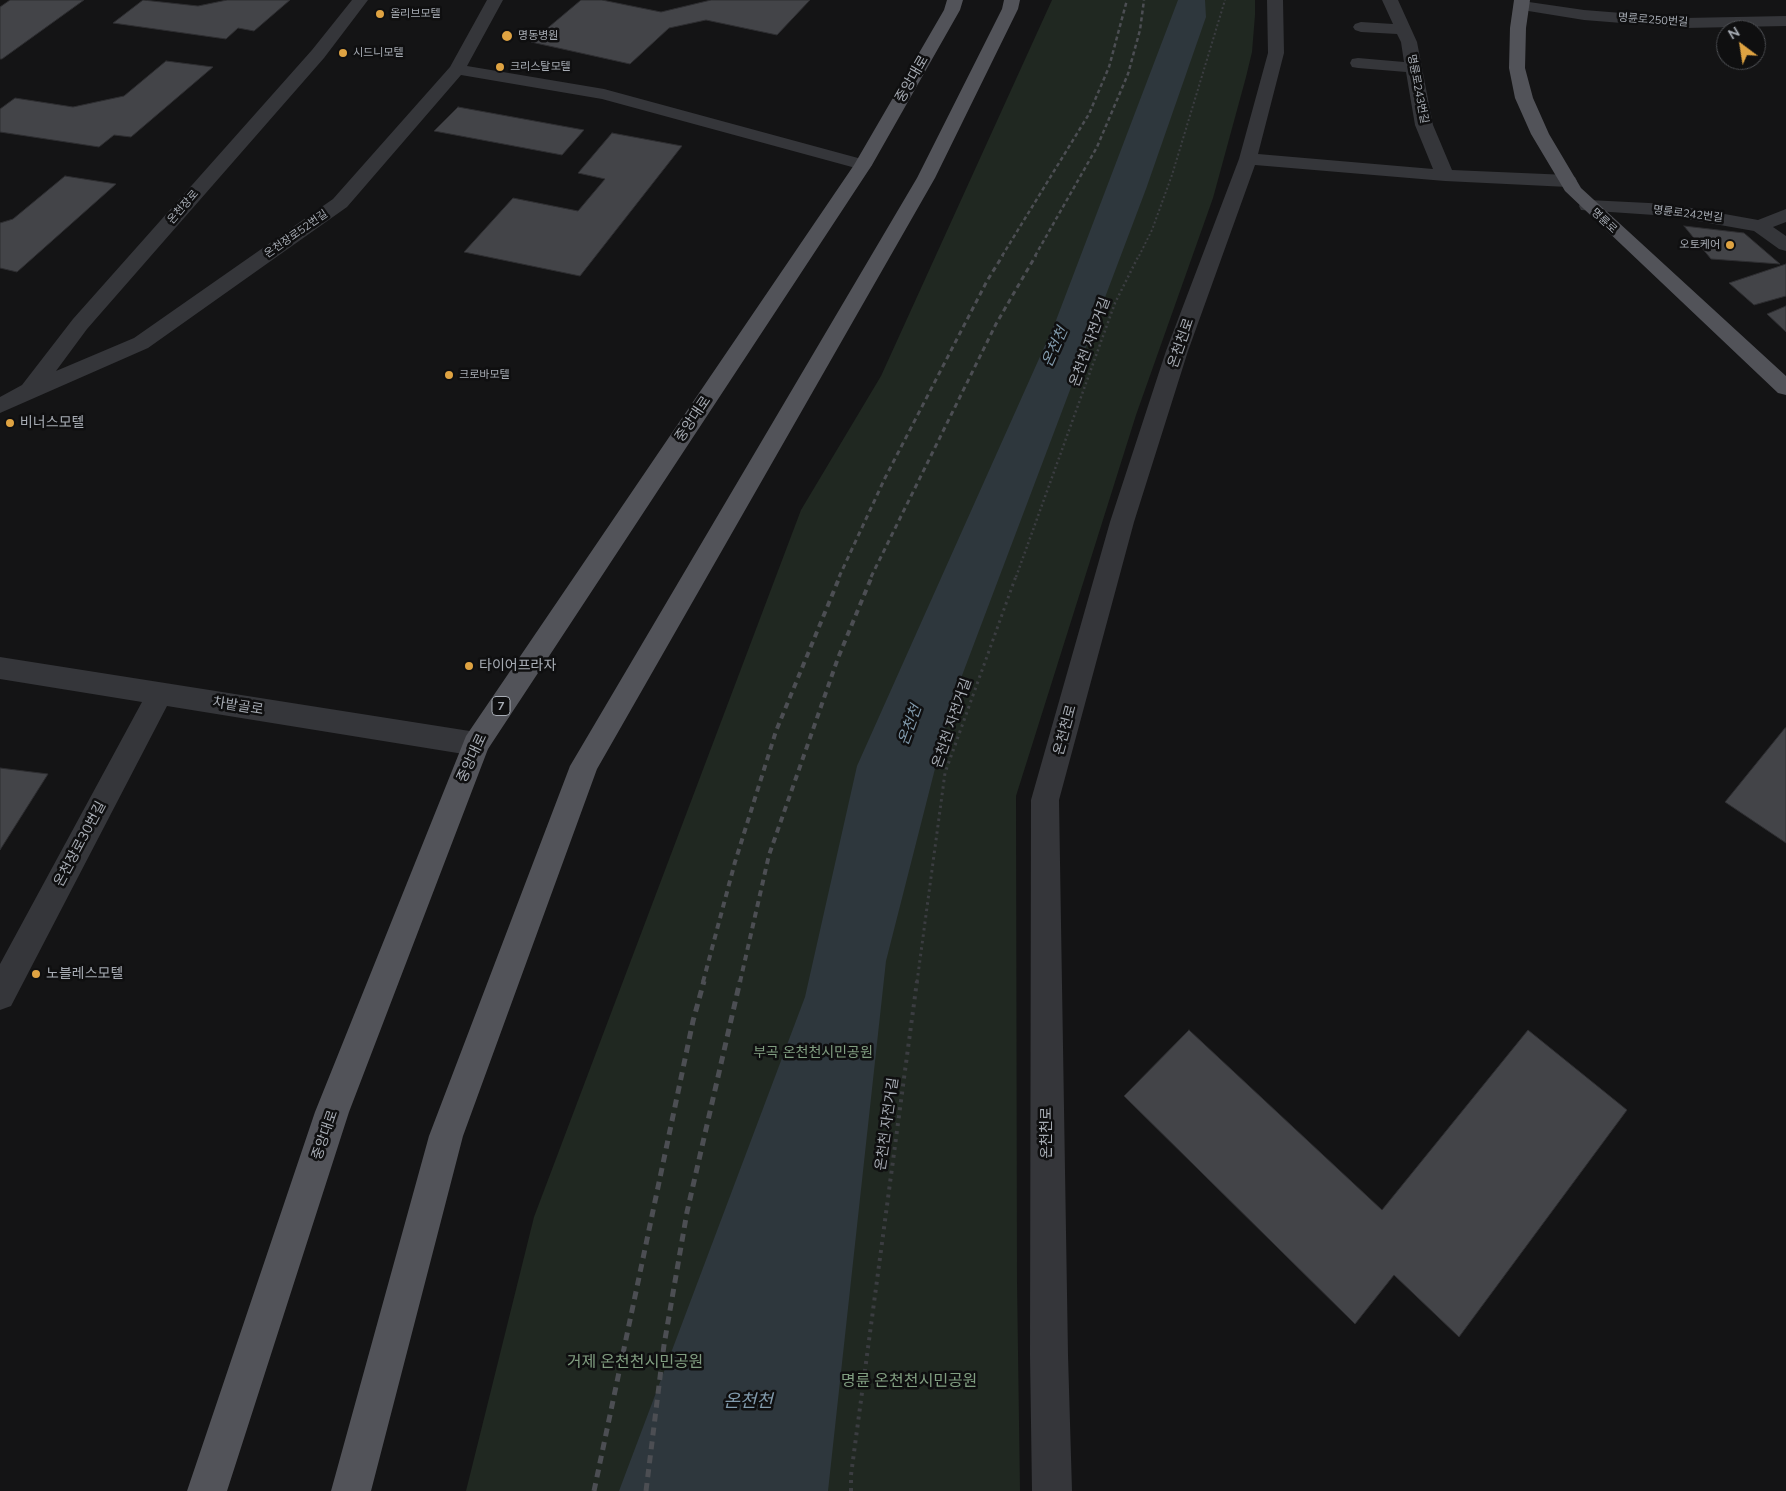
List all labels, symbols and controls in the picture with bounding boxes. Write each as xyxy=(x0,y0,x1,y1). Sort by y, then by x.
place label: 올리브모텔 xyxy=(390,7,441,21)
marker: 올리브모텔 xyxy=(374,8,386,20)
street label: 명륜로250번길 xyxy=(1617,11,1689,29)
north arrow xyxy=(1716,20,1766,70)
text: N xyxy=(1725,23,1743,43)
marker: 명동병원 xyxy=(500,29,514,43)
place label: 명동병원 xyxy=(518,29,558,43)
place label: 시드니모텔 xyxy=(353,46,404,60)
marker: 시드니모텔 xyxy=(337,47,349,59)
street label: 중앙대로 xyxy=(892,52,932,106)
street label: 명륜로243번길 xyxy=(1405,53,1431,125)
place label: 크리스탈모텔 xyxy=(510,60,571,74)
marker: 크리스탈모텔 xyxy=(494,61,506,73)
street label: 온천장로 xyxy=(165,187,201,227)
street label: 명륜로242번길 xyxy=(1652,203,1724,225)
street label: 명륜로 xyxy=(1588,206,1620,236)
street label: 온천장로52번길 xyxy=(262,207,330,261)
place label: 오토케어 xyxy=(1680,238,1720,252)
marker: 오토케어 xyxy=(1724,239,1736,251)
street label: 온천천 자전거길 xyxy=(1066,295,1114,389)
street label: 온천천로 xyxy=(1165,316,1197,370)
water label: 온천천 xyxy=(1038,324,1072,370)
place label: 크로바모텔 xyxy=(459,368,510,382)
marker: 크로바모텔 xyxy=(443,369,455,381)
street label: 중앙대로 xyxy=(672,393,714,445)
place label: 비너스모텔 xyxy=(20,415,84,431)
marker: 비너스모텔 xyxy=(4,417,16,429)
place label: 타이어프라자 xyxy=(479,658,556,674)
marker: 타이어프라자 xyxy=(463,660,475,672)
street label: 온천천 자전거길 xyxy=(929,676,975,770)
street label: 차밭골로 xyxy=(211,694,265,718)
road number: 7 xyxy=(492,696,510,716)
water label: 온천천 xyxy=(894,702,926,748)
street label: 온천천로 xyxy=(1050,703,1080,757)
street label: 중앙대로 xyxy=(454,731,490,785)
street label: 온천장로30번길 xyxy=(50,799,110,889)
place label: 노블레스모텔 xyxy=(46,966,123,982)
marker: 노블레스모텔 xyxy=(30,968,42,980)
park label: 부곡 온천천시민공원 xyxy=(753,1045,873,1061)
street label: 온천천 자전거길 xyxy=(872,1076,902,1172)
street label: 온천천로 xyxy=(1039,1107,1055,1159)
street label: 중앙대로 xyxy=(309,1108,341,1162)
park label: 거제 온천천시민공원 xyxy=(567,1352,703,1372)
park label: 명륜 온천천시민공원 xyxy=(841,1371,977,1391)
water label: 온천천 xyxy=(723,1391,773,1413)

